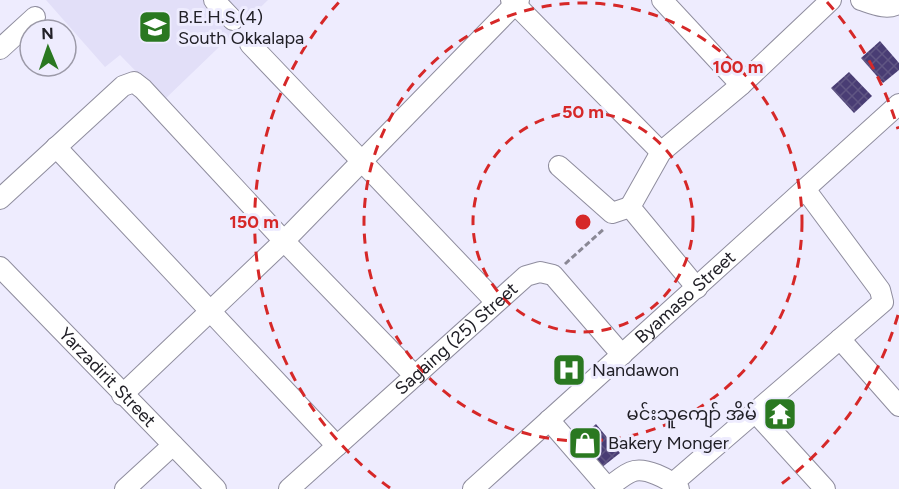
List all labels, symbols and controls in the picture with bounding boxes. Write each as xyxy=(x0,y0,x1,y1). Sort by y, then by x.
place label: B.E.H.S.(4) South Okkalapa xyxy=(178,6,304,49)
school or university icon: B.E.H.S.(4) South Okkalapa xyxy=(137,9,173,45)
north arrow xyxy=(18,18,78,78)
text: N xyxy=(41,24,54,43)
text: 100 m xyxy=(713,56,763,78)
text: 50 m xyxy=(562,101,604,123)
text: 150 m xyxy=(229,211,279,233)
centre of rings xyxy=(573,212,593,232)
street label: Byamaso Street xyxy=(630,246,740,348)
street label: Sagaing (25) Street xyxy=(391,278,522,399)
street label: Yarzadirit Street xyxy=(54,323,161,432)
hospital icon: Nandawon xyxy=(551,352,587,388)
place label: Nandawon xyxy=(592,359,679,381)
temple icon: မင်းသူကျော် အိမ် xyxy=(762,396,798,432)
place label: မင်းသူကျော် အိမ် xyxy=(627,400,757,429)
shop icon: Bakery Monger xyxy=(567,425,603,461)
place label: Bakery Monger xyxy=(608,432,729,454)

